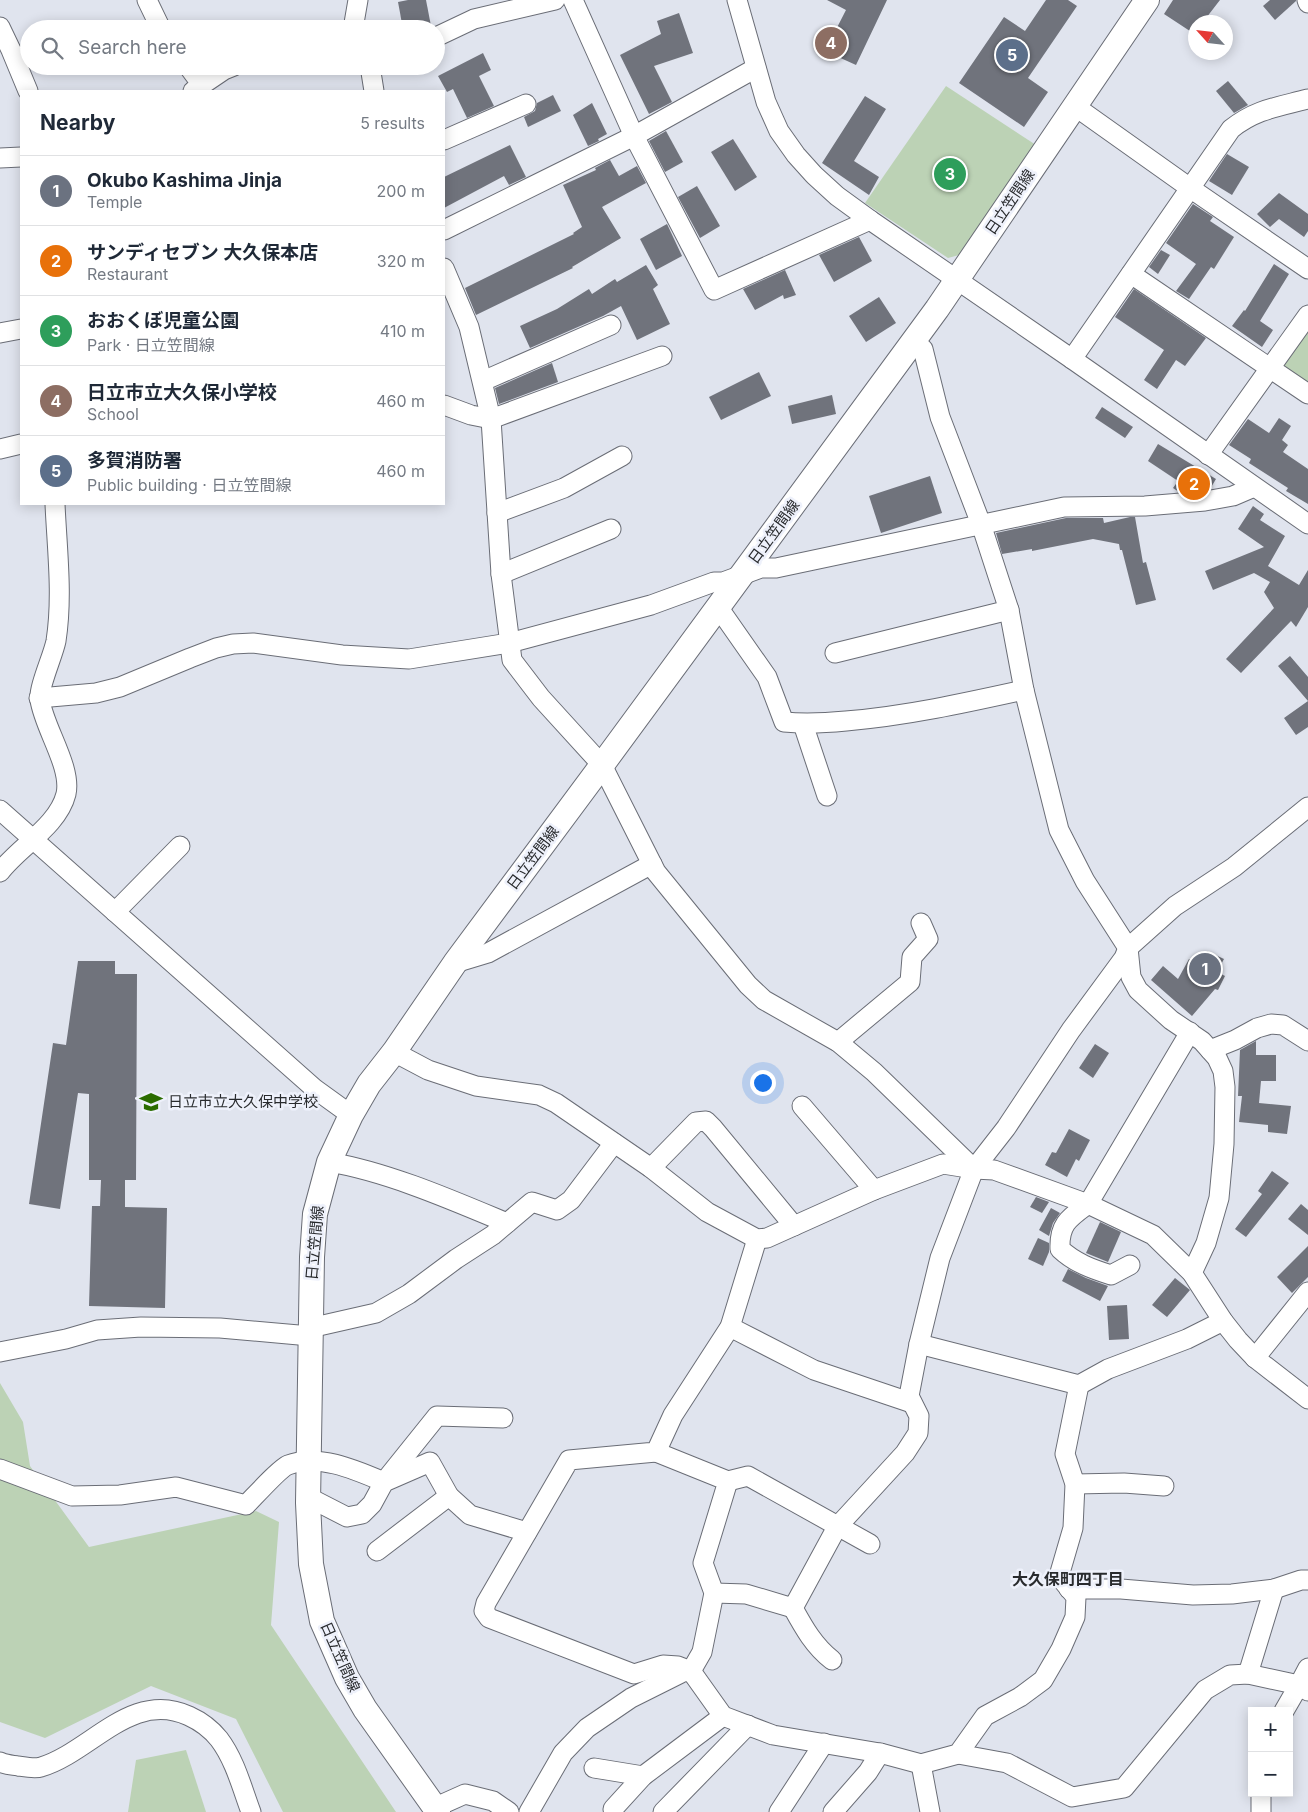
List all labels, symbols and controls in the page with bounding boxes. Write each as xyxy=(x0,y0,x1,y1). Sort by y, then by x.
north arrow xyxy=(1188,15,1233,60)
search box xyxy=(20,20,445,75)
pin: 4 xyxy=(815,24,847,62)
icon: search xyxy=(38,34,66,62)
text: Search here xyxy=(78,36,187,59)
pin: 5 xyxy=(996,36,1028,74)
text: Nearby xyxy=(40,110,115,135)
text: 5 results xyxy=(360,113,425,133)
pin: 3 xyxy=(934,155,966,193)
street label: 日立笠間線 xyxy=(981,165,1038,238)
text: Okubo Kashima Jinja xyxy=(87,169,282,192)
text: 1 xyxy=(53,181,59,201)
text: 200 m xyxy=(377,181,425,201)
text: Temple xyxy=(87,192,142,212)
text: サンディセブン 大久保本店 xyxy=(87,241,318,264)
text: 2 xyxy=(51,251,61,271)
text: 320 m xyxy=(377,251,425,271)
text: Restaurant xyxy=(87,264,168,284)
text: おおくぼ児童公園 xyxy=(87,309,239,332)
text: 3 xyxy=(51,321,61,341)
text: 410 m xyxy=(380,321,425,341)
text: Park · 日立笠間線 xyxy=(87,335,215,355)
text: 日立市立大久保小学校 xyxy=(87,381,277,404)
text: 4 xyxy=(51,391,61,411)
text: 460 m xyxy=(376,391,425,411)
text: School xyxy=(87,404,139,424)
text: 多賀消防署 xyxy=(87,449,182,472)
text: 5 xyxy=(51,461,61,481)
text: 460 m xyxy=(376,461,425,481)
pin: 2 xyxy=(1178,465,1210,503)
text: Public building · 日立笠間線 xyxy=(87,475,291,495)
street label: 日立笠間線 xyxy=(744,496,803,568)
street label: 日立笠間線 xyxy=(502,822,563,893)
pin: 1 xyxy=(1189,950,1221,988)
your location xyxy=(750,1070,776,1096)
school or university icon: 日立市立大久保中学校 xyxy=(138,1089,164,1115)
place label: 日立市立大久保中学校 xyxy=(168,1092,318,1111)
street label: 日立笠間線 xyxy=(302,1205,327,1281)
district label: 大久保町四丁目 xyxy=(1012,1569,1124,1589)
street label: 日立笠間線 xyxy=(317,1619,364,1695)
map controls xyxy=(1248,1707,1293,1797)
button: + xyxy=(1248,1707,1293,1752)
button: − xyxy=(1248,1752,1293,1797)

